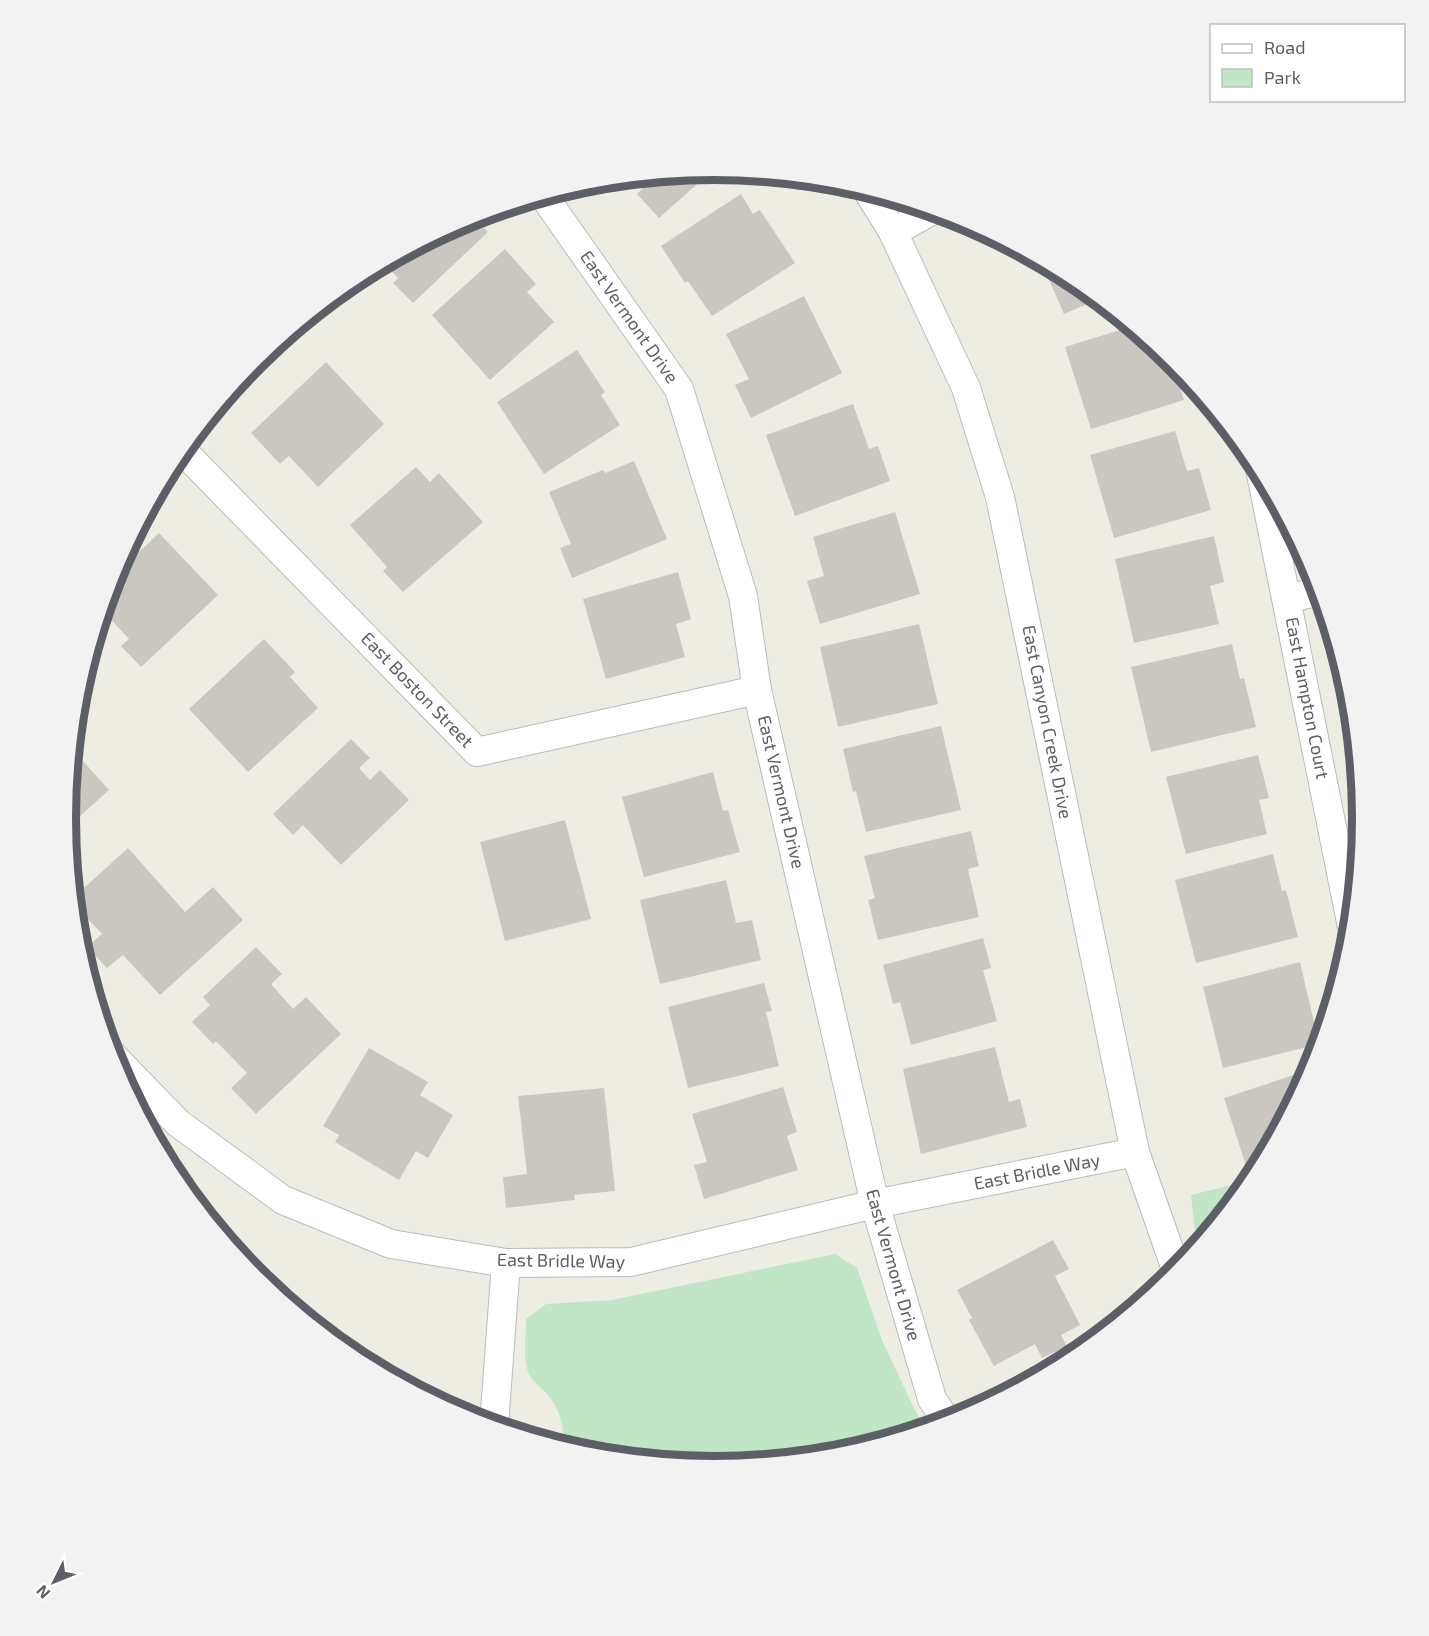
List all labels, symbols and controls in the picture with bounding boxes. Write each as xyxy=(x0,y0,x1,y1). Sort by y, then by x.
legend xyxy=(1210,24,1405,102)
text: Road xyxy=(1264,36,1305,58)
text: Park xyxy=(1264,66,1301,88)
street label: East Vermont Drive xyxy=(576,246,684,387)
street label: East Hampton Court xyxy=(1281,615,1334,781)
street label: East Canyon Creek Drive xyxy=(1018,623,1078,821)
street label: East Boston Street xyxy=(357,627,479,752)
street label: East Vermont Drive xyxy=(754,713,810,871)
street label: East Bridle Way xyxy=(972,1148,1102,1194)
street label: East Vermont Drive xyxy=(862,1186,926,1343)
street label: East Bridle Way xyxy=(497,1248,626,1272)
north arrow xyxy=(24,1552,84,1612)
text: N xyxy=(32,1582,54,1603)

